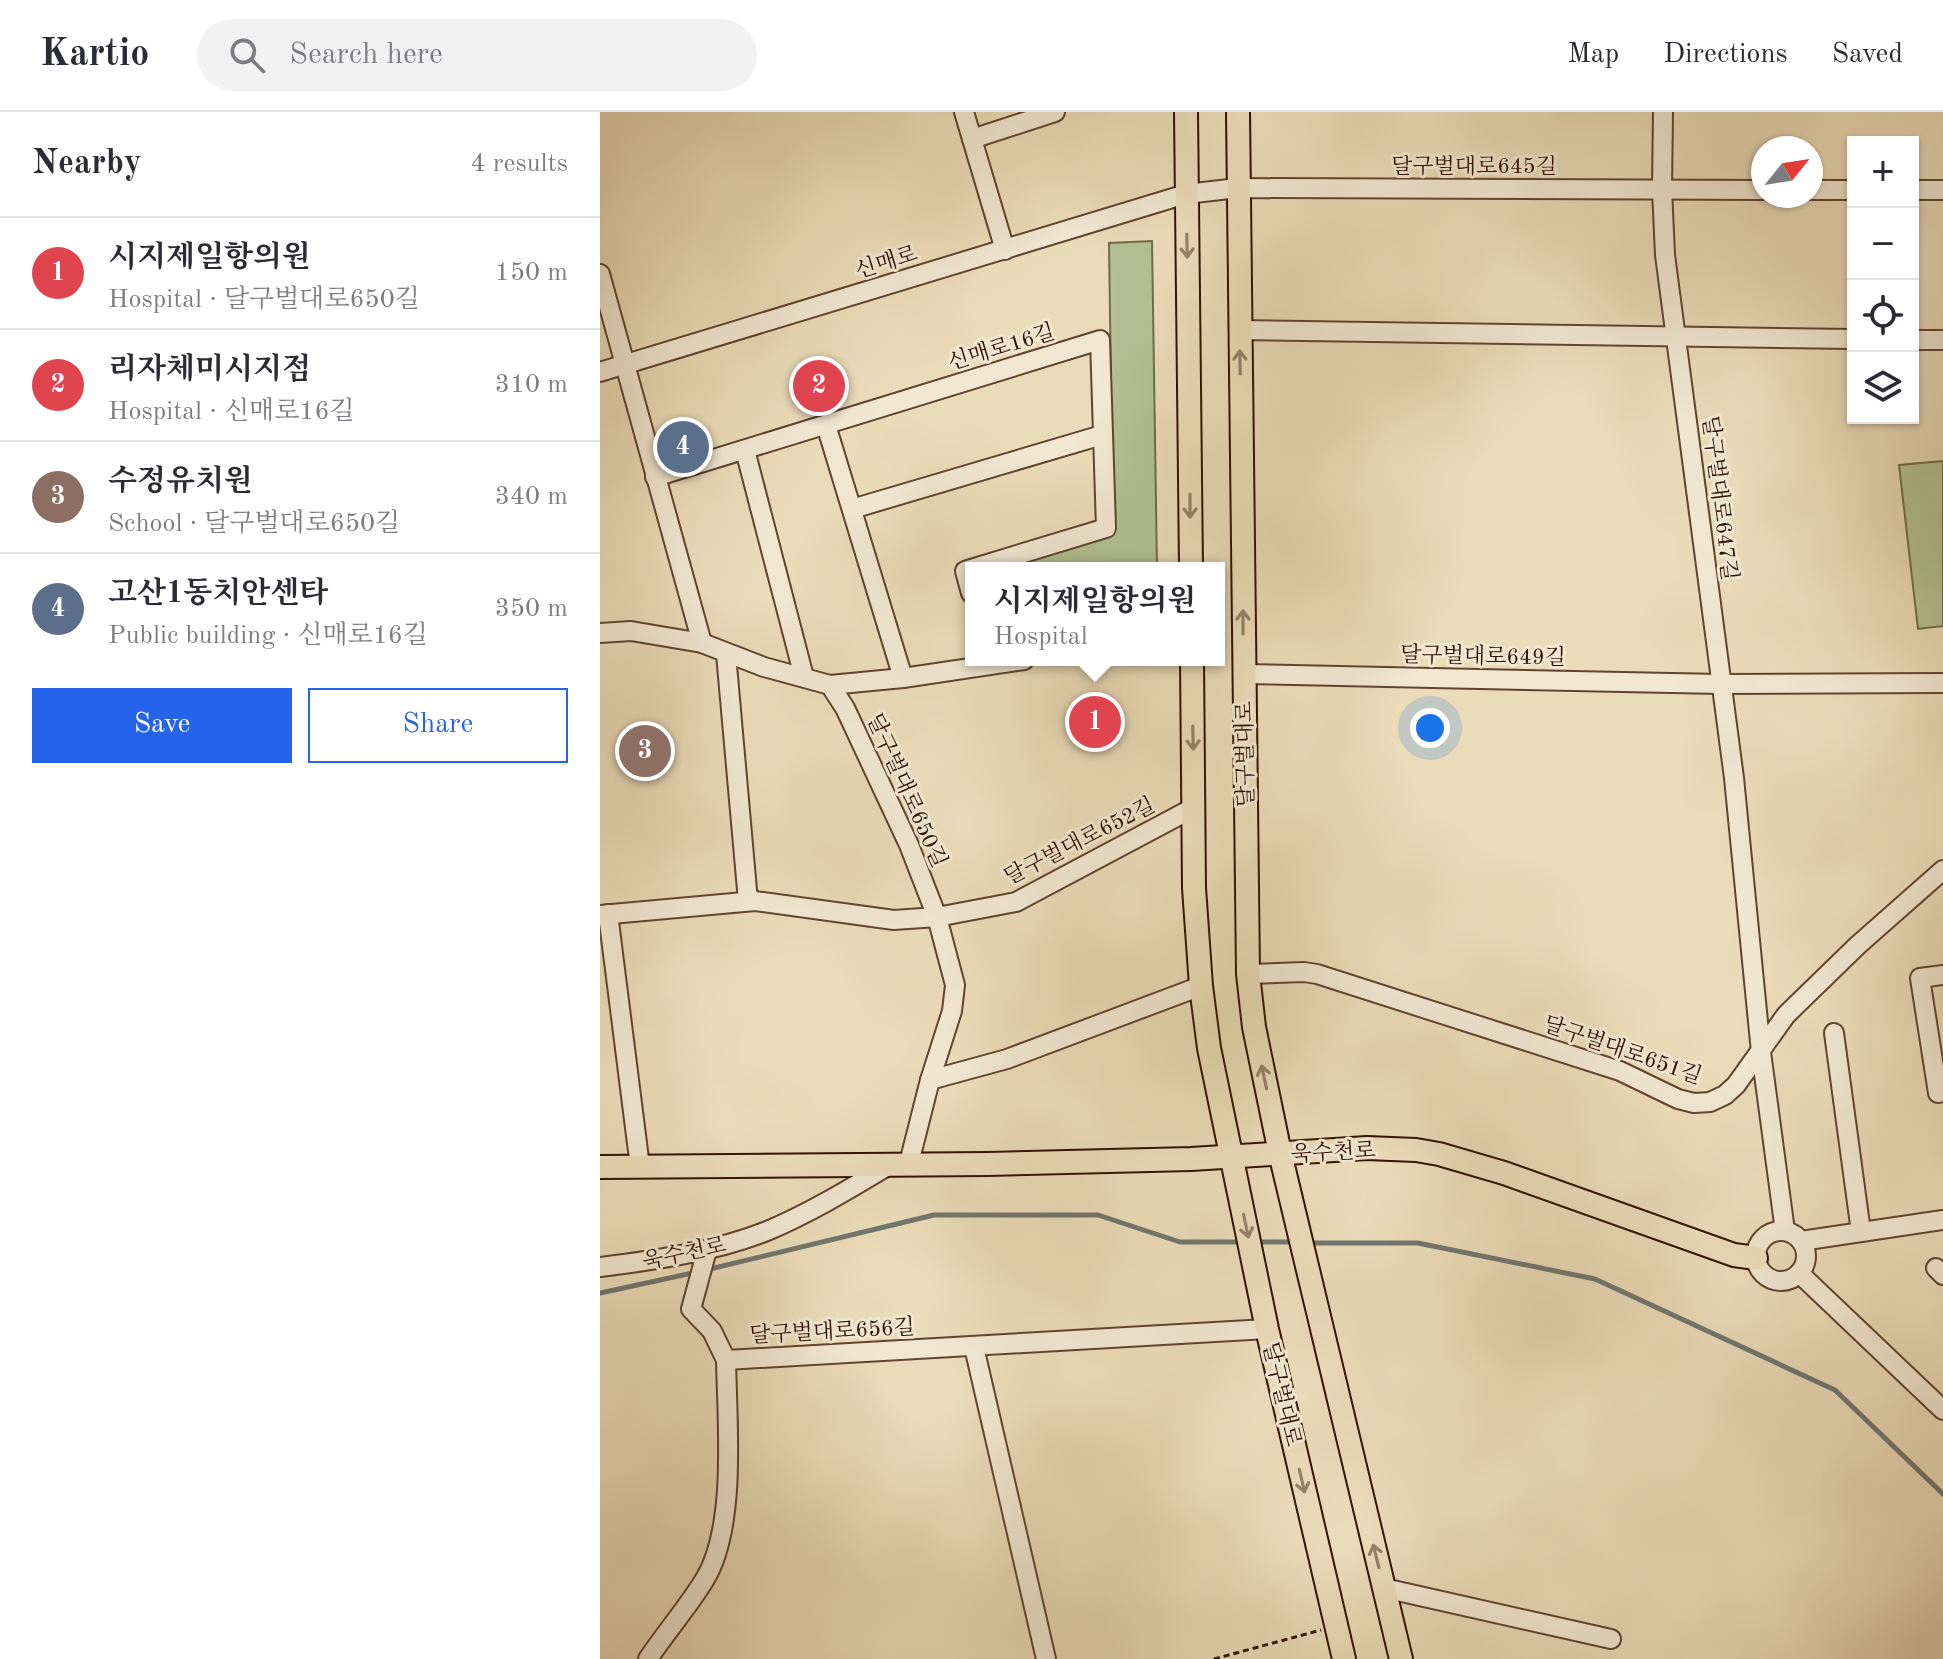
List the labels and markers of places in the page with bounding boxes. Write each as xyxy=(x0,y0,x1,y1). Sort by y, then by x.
pin: 2 xyxy=(793,356,845,416)
pin: 4 xyxy=(657,417,709,477)
pin: 1 xyxy=(1069,692,1121,752)
pin: 3 xyxy=(619,721,671,781)

